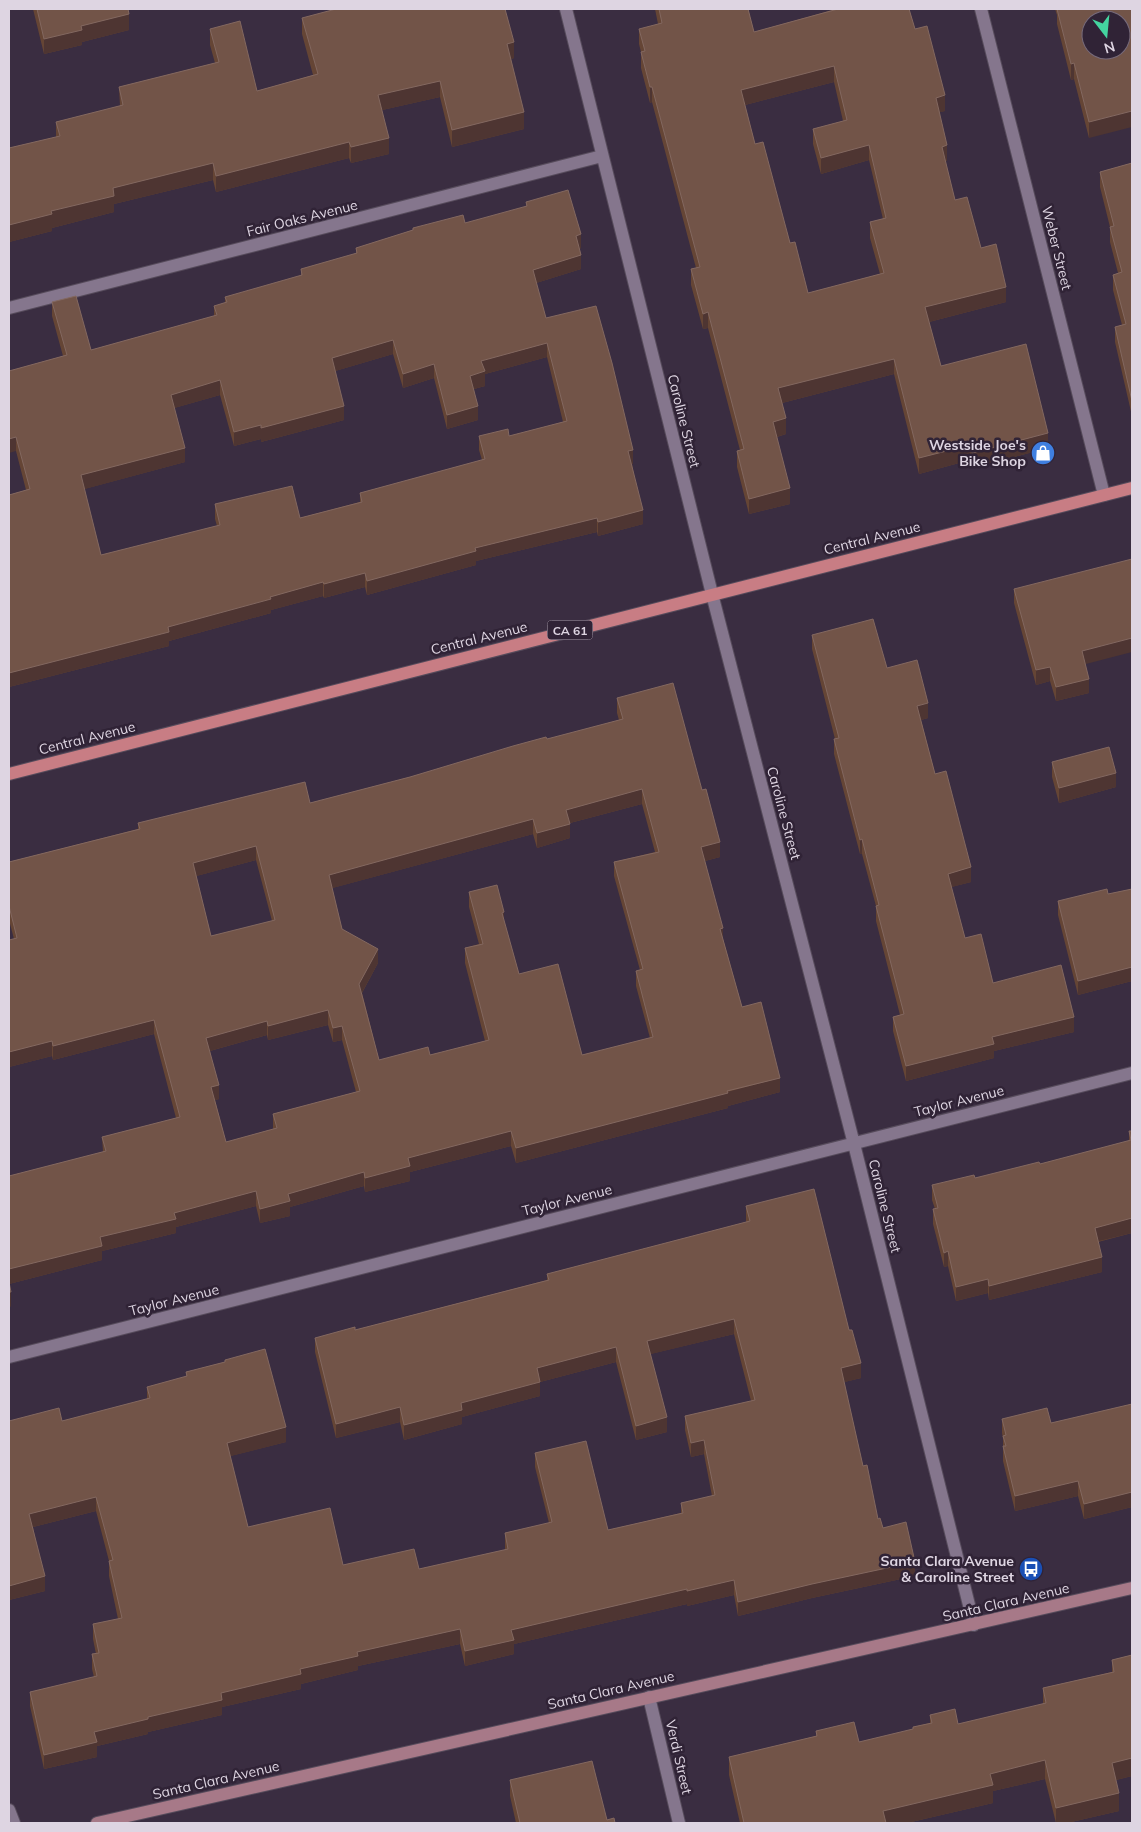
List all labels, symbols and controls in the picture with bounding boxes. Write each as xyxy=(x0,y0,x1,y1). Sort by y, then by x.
north arrow xyxy=(1081,10,1131,60)
text: N xyxy=(1102,37,1117,58)
street label: Fair Oaks Avenue xyxy=(245,196,359,240)
street label: Weber Street xyxy=(1038,204,1076,292)
street label: Caroline Street xyxy=(664,372,704,470)
place label: Westside Joe's Bike Shop xyxy=(929,436,1026,470)
shop icon: Westside Joe's Bike Shop xyxy=(1030,440,1056,466)
street label: Central Avenue xyxy=(822,517,922,559)
street label: Central Avenue xyxy=(429,617,529,659)
road number: CA 61 xyxy=(548,620,592,640)
street label: Central Avenue xyxy=(37,717,137,759)
street label: Caroline Street xyxy=(763,765,805,862)
street label: Taylor Avenue xyxy=(912,1081,1006,1121)
street label: Caroline Street xyxy=(865,1157,905,1255)
street label: Taylor Avenue xyxy=(520,1180,614,1220)
street label: Taylor Avenue xyxy=(127,1280,221,1320)
place label: Santa Clara Avenue & Caroline Street xyxy=(880,1552,1015,1586)
bus stop icon: Santa Clara Avenue & Caroline Street xyxy=(1018,1556,1044,1582)
street label: Santa Clara Avenue xyxy=(941,1579,1071,1625)
street label: Santa Clara Avenue xyxy=(546,1667,676,1713)
street label: Verdi Street xyxy=(662,1718,696,1796)
street label: Santa Clara Avenue xyxy=(151,1757,281,1803)

